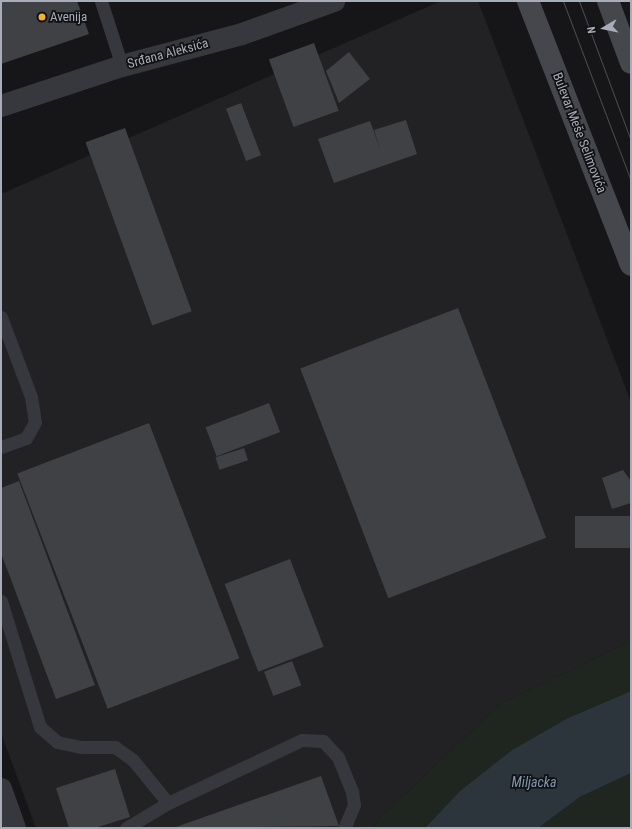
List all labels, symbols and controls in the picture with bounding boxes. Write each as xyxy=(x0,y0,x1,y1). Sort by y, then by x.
north arrow xyxy=(584,8,624,48)
place label: Avenija xyxy=(50,9,87,25)
marker: Avenija xyxy=(37,12,47,22)
text: N xyxy=(585,26,599,34)
street label: Srđana Aleksića xyxy=(126,36,210,72)
street label: Bulevar Meše Selimovića xyxy=(549,71,609,195)
water label: Miljacka xyxy=(512,774,556,790)

